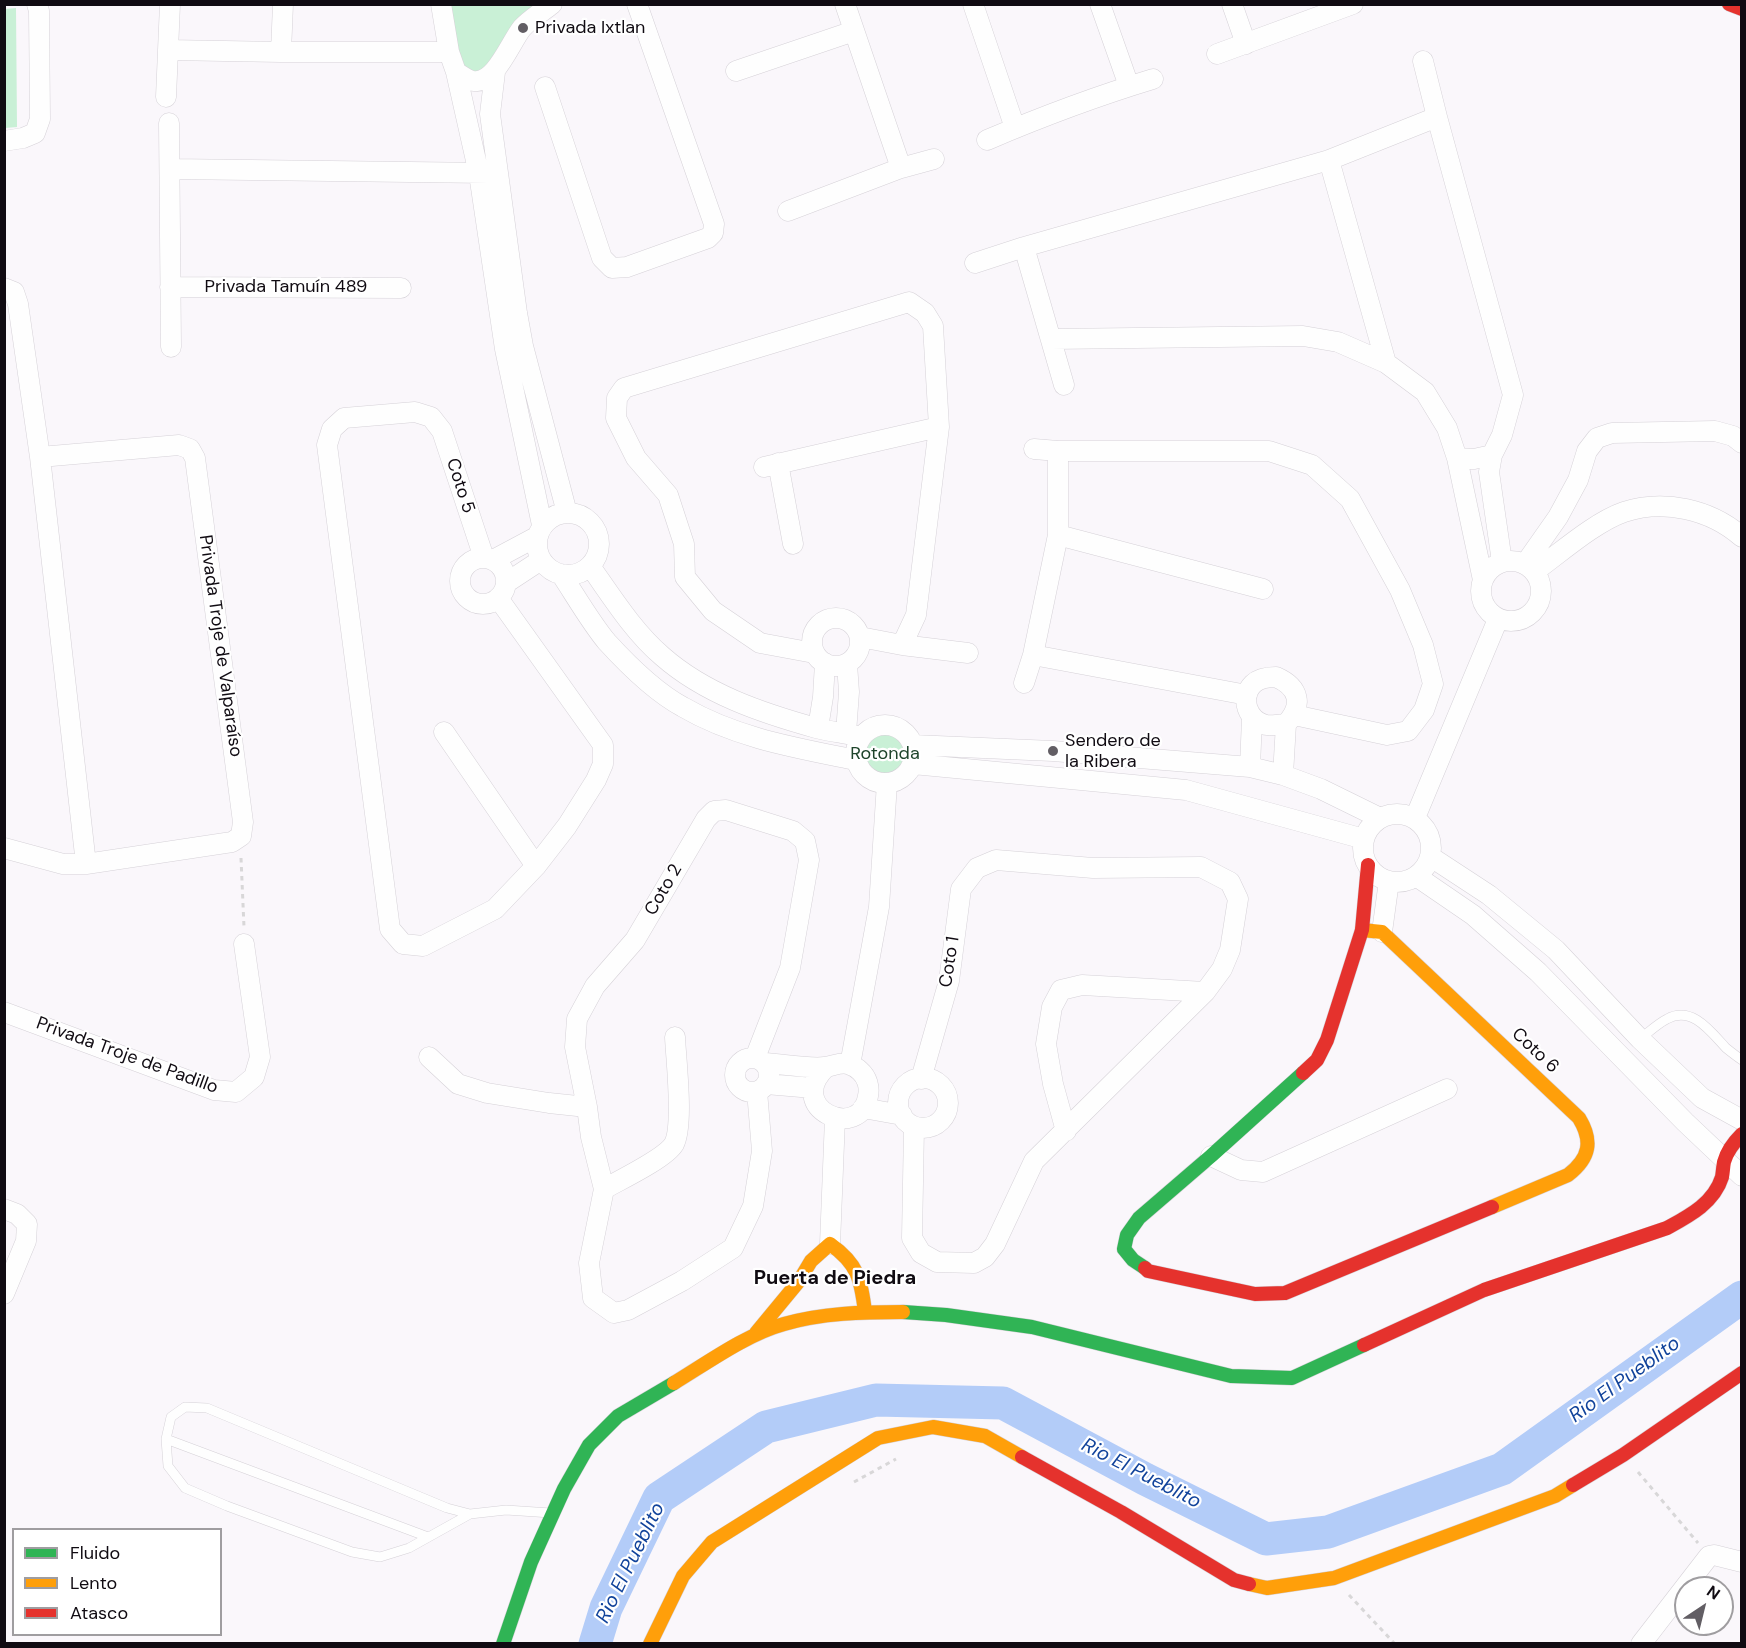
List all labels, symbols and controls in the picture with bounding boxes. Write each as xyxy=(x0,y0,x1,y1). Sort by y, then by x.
place label: Privada Ixtlan xyxy=(535,17,645,39)
marker: Privada Ixtlan xyxy=(516,21,530,35)
street label: Privada Tamuín 489 xyxy=(205,276,367,298)
street label: Coto 5 xyxy=(441,456,479,516)
street label: Privada Troje de Valparaíso xyxy=(194,534,246,758)
place label: Sendero de la Ribera xyxy=(1065,730,1161,772)
park label: Rotonda xyxy=(850,743,920,765)
marker: Sendero de la Ribera xyxy=(1046,744,1060,758)
street label: Coto 2 xyxy=(641,860,687,920)
street label: Coto 1 xyxy=(935,935,965,989)
street label: Privada Troje de Padillo xyxy=(33,1013,221,1099)
street label: Coto 6 xyxy=(1507,1024,1563,1078)
district label: Puerta de Piedra xyxy=(754,1267,916,1291)
water label: Rio El Pueblito xyxy=(1565,1332,1685,1428)
water label: Rio El Pueblito xyxy=(1077,1434,1205,1514)
water label: Rio El Pueblito xyxy=(592,1499,670,1627)
legend xyxy=(12,1528,222,1636)
text: Fluido xyxy=(70,1541,120,1565)
text: Lento xyxy=(70,1571,117,1595)
north arrow xyxy=(1674,1576,1734,1636)
text: N xyxy=(1703,1581,1724,1604)
text: Atasco xyxy=(70,1601,128,1625)

